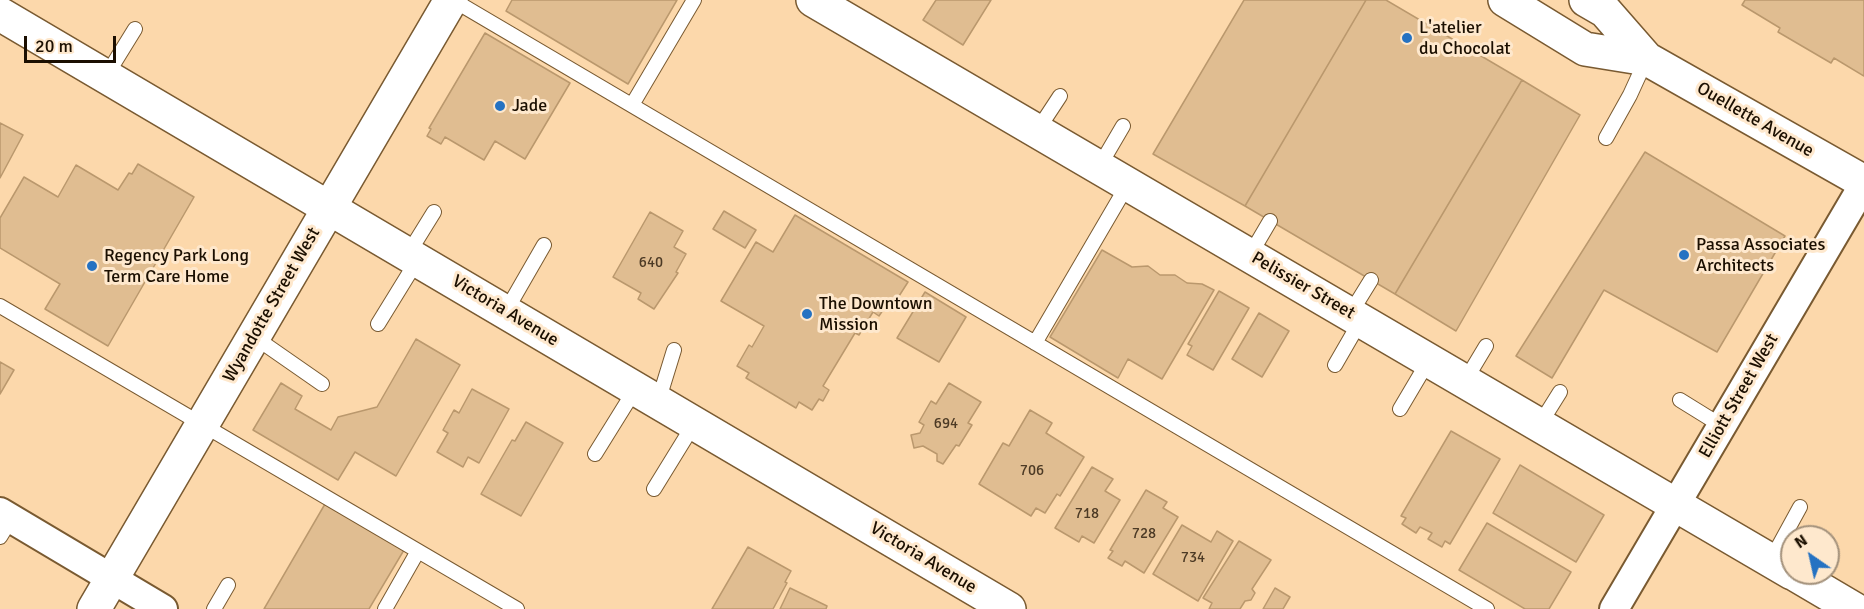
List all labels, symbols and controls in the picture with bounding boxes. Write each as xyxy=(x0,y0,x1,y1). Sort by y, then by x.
place label: L'atelier du Chocolat xyxy=(1419,17,1511,60)
scale bar xyxy=(27,24,118,62)
marker: L'atelier du Chocolat xyxy=(1400,31,1414,45)
text: 20 m xyxy=(35,35,73,57)
street label: Ouellette Avenue xyxy=(1693,78,1817,162)
place label: Jade xyxy=(512,95,547,117)
marker: Jade xyxy=(493,99,507,113)
street label: Wyandotte Street West xyxy=(219,224,325,386)
place label: Passa Associates Architects xyxy=(1696,234,1825,276)
place label: Regency Park Long Term Care Home xyxy=(104,245,249,288)
street label: Pelissier Street xyxy=(1247,248,1359,324)
marker: Passa Associates Architects xyxy=(1677,248,1691,262)
house number: 640 xyxy=(639,254,663,272)
marker: Regency Park Long Term Care Home xyxy=(85,259,99,273)
street label: Victoria Avenue xyxy=(448,271,562,351)
place label: The Downtown Mission xyxy=(819,293,932,336)
marker: The Downtown Mission xyxy=(800,307,814,321)
street label: Elliott Street West xyxy=(1695,330,1783,462)
house number: 694 xyxy=(934,415,958,433)
house number: 706 xyxy=(1020,462,1044,480)
house number: 718 xyxy=(1075,505,1099,523)
street label: Victoria Avenue xyxy=(866,518,980,598)
house number: 728 xyxy=(1132,525,1156,543)
north arrow xyxy=(1780,525,1840,585)
text: N xyxy=(1791,530,1811,553)
house number: 734 xyxy=(1181,549,1205,567)

